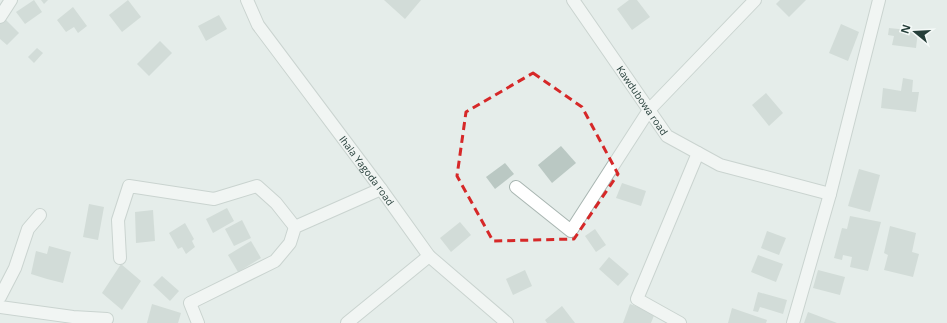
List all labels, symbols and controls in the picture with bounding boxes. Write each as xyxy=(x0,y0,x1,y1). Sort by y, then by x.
north arrow xyxy=(895,12,935,52)
text: N xyxy=(896,22,914,35)
street label: Kawdubowa road xyxy=(613,63,671,138)
street label: Ihala Yagoda road xyxy=(336,133,398,208)

